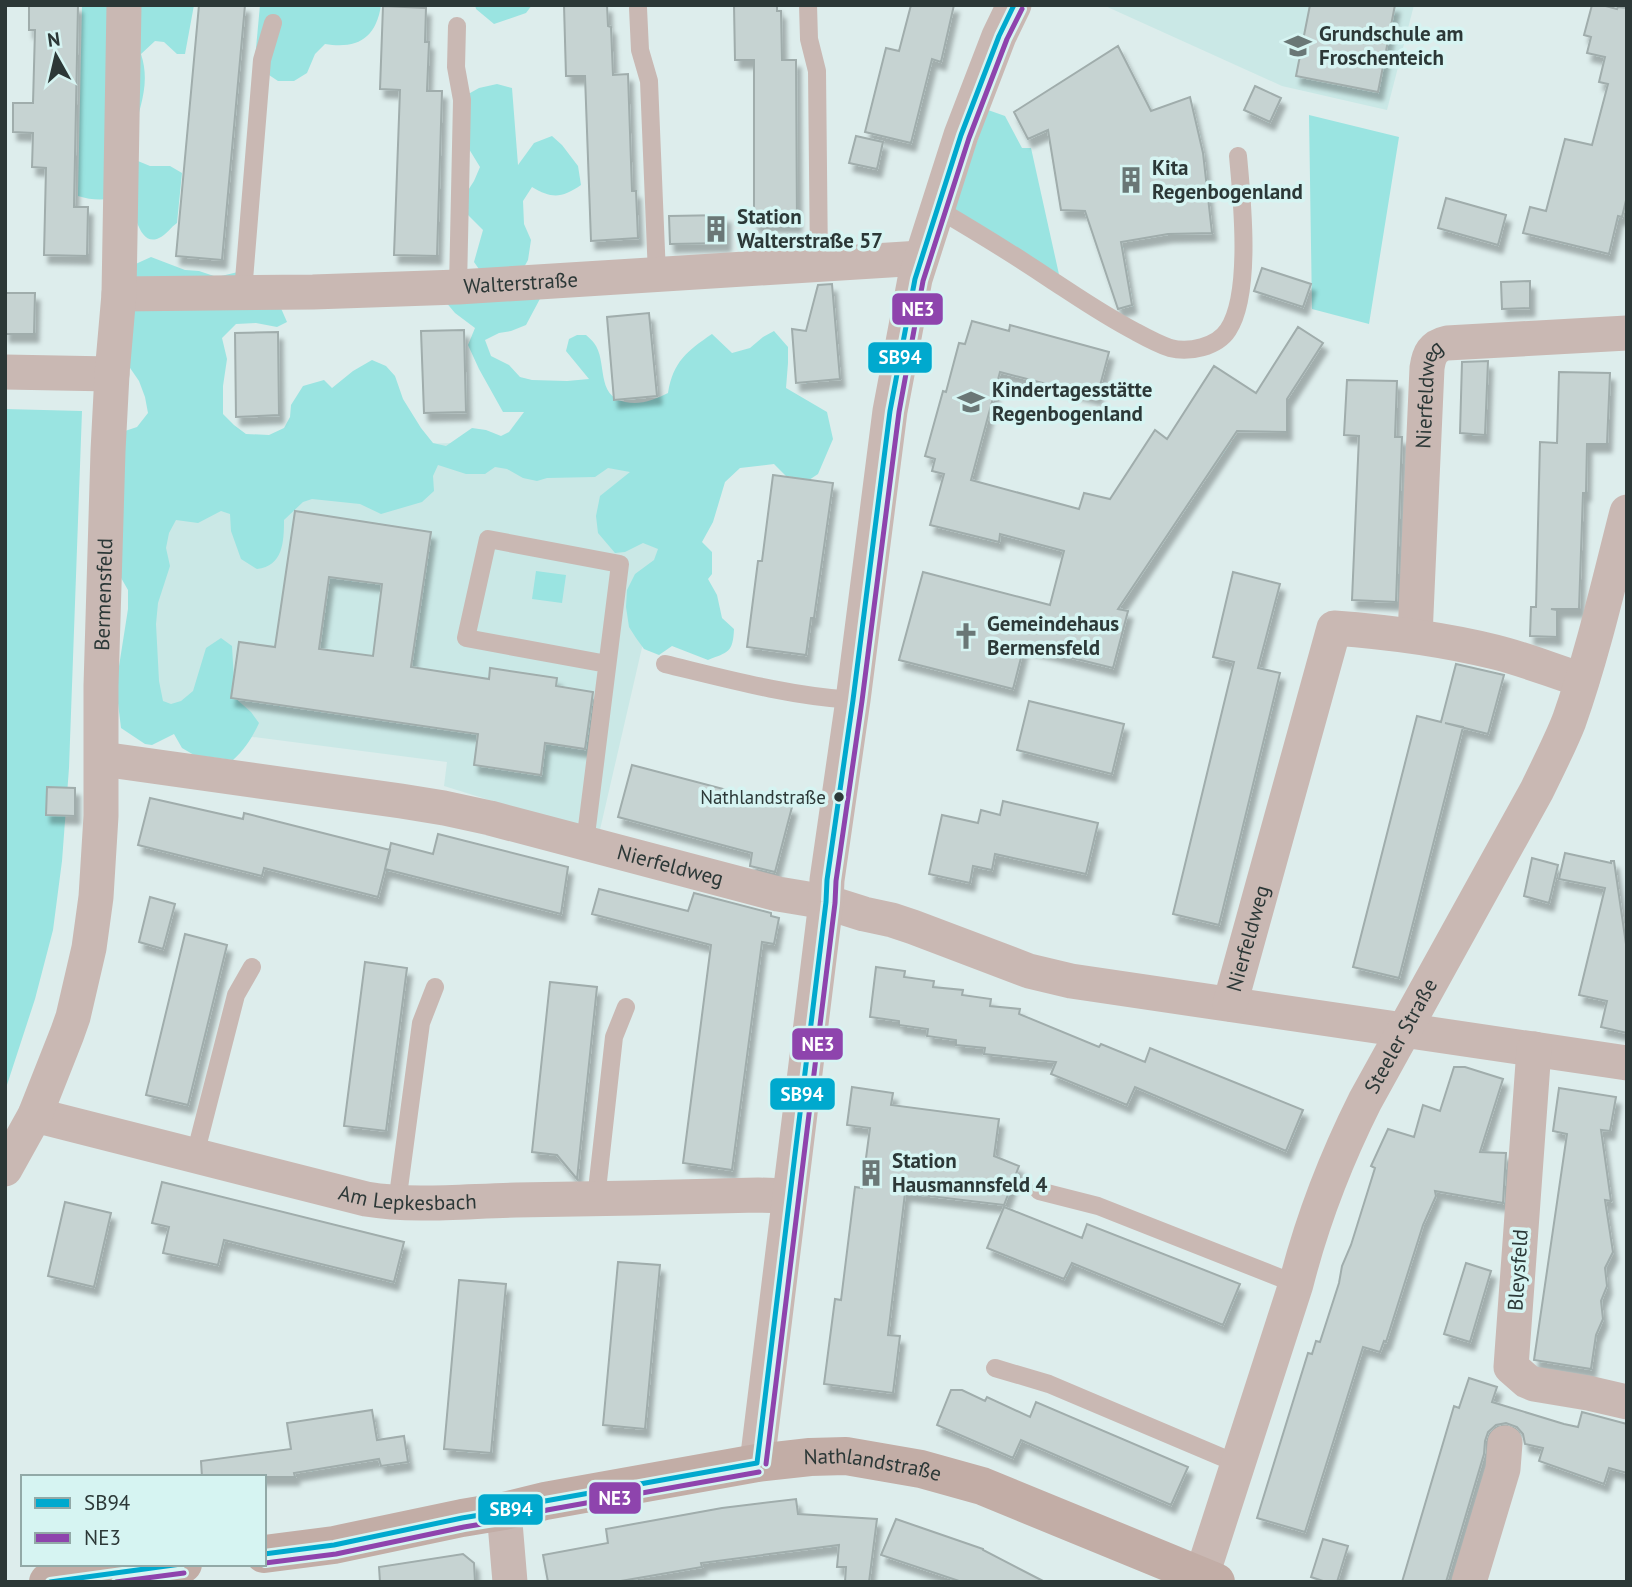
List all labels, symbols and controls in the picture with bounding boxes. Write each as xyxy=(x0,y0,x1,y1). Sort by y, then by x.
place label: Grundschule am Froschenteich xyxy=(1319,20,1463,71)
north arrow xyxy=(21,21,91,91)
text: N xyxy=(46,26,61,52)
school or university icon: Grundschule am Froschenteich xyxy=(1283,31,1313,61)
place label: Kita Regenbogenland xyxy=(1152,154,1303,205)
building icon: Kita Regenbogenland xyxy=(1116,165,1146,195)
place label: Station Walterstraße 57 xyxy=(737,203,883,254)
building icon: Station Walterstraße 57 xyxy=(701,214,731,244)
street label: Walterstraße xyxy=(463,266,579,300)
line badge: NE3 xyxy=(891,292,944,326)
text: NE3 xyxy=(901,297,935,321)
street label: Nierfeldweg xyxy=(1409,333,1448,449)
line badge: SB94 xyxy=(867,341,933,374)
text: SB94 xyxy=(879,345,922,369)
place label: Kindertagesstätte Regenbogenland xyxy=(992,376,1152,427)
school or university icon: Kindertagesstätte Regenbogenland xyxy=(956,387,986,417)
street label: Bermensfeld xyxy=(88,538,118,651)
place label: Gemeindehaus Bermensfeld xyxy=(987,610,1119,661)
church icon: Gemeindehaus Bermensfeld xyxy=(951,621,981,651)
place label: Nathlandstraße xyxy=(700,785,826,809)
marker: Nathlandstraße xyxy=(832,790,846,804)
street label: Nierfeldweg xyxy=(614,838,727,892)
street label: Nierfeldweg xyxy=(1220,882,1275,995)
street label: Steeler Straße xyxy=(1358,973,1443,1098)
line badge: NE3 xyxy=(791,1027,844,1061)
text: NE3 xyxy=(801,1032,835,1056)
line badge: SB94 xyxy=(769,1077,836,1111)
text: SB94 xyxy=(781,1082,824,1106)
place label: Station Hausmannsfeld 4 xyxy=(892,1147,1047,1198)
building icon: Station Hausmannsfeld 4 xyxy=(856,1158,886,1188)
street label: Am Lepkesbach xyxy=(336,1179,477,1216)
street label: Bleysfeld xyxy=(1501,1228,1534,1312)
street label: Nathlandstraße xyxy=(803,1442,945,1487)
legend xyxy=(21,1475,266,1566)
line badge: NE3 xyxy=(588,1481,642,1515)
text: NE3 xyxy=(598,1486,632,1510)
text: SB94 xyxy=(84,1489,130,1516)
line badge: SB94 xyxy=(477,1493,544,1526)
text: SB94 xyxy=(490,1497,533,1521)
text: NE3 xyxy=(84,1524,121,1551)

